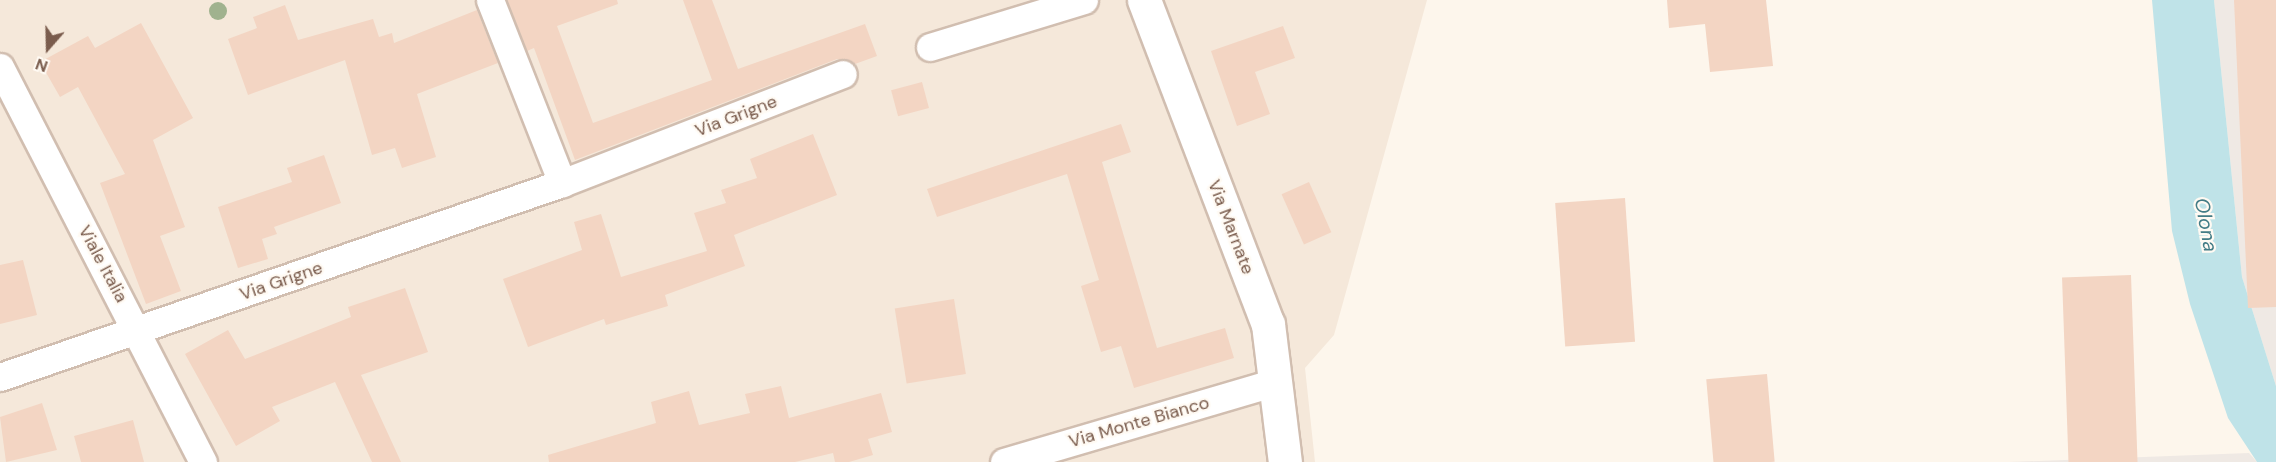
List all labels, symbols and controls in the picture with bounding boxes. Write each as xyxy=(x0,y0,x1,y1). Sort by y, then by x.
north arrow xyxy=(18,18,78,78)
text: N xyxy=(33,54,51,77)
street label: Via Grigne xyxy=(692,90,780,142)
street label: Via Marnate xyxy=(1203,177,1259,277)
water label: Olona xyxy=(2189,196,2223,254)
street label: Viale Italia xyxy=(74,222,132,306)
street label: Via Grigne xyxy=(237,257,325,305)
street label: Via Monte Bianco xyxy=(1066,392,1212,452)

